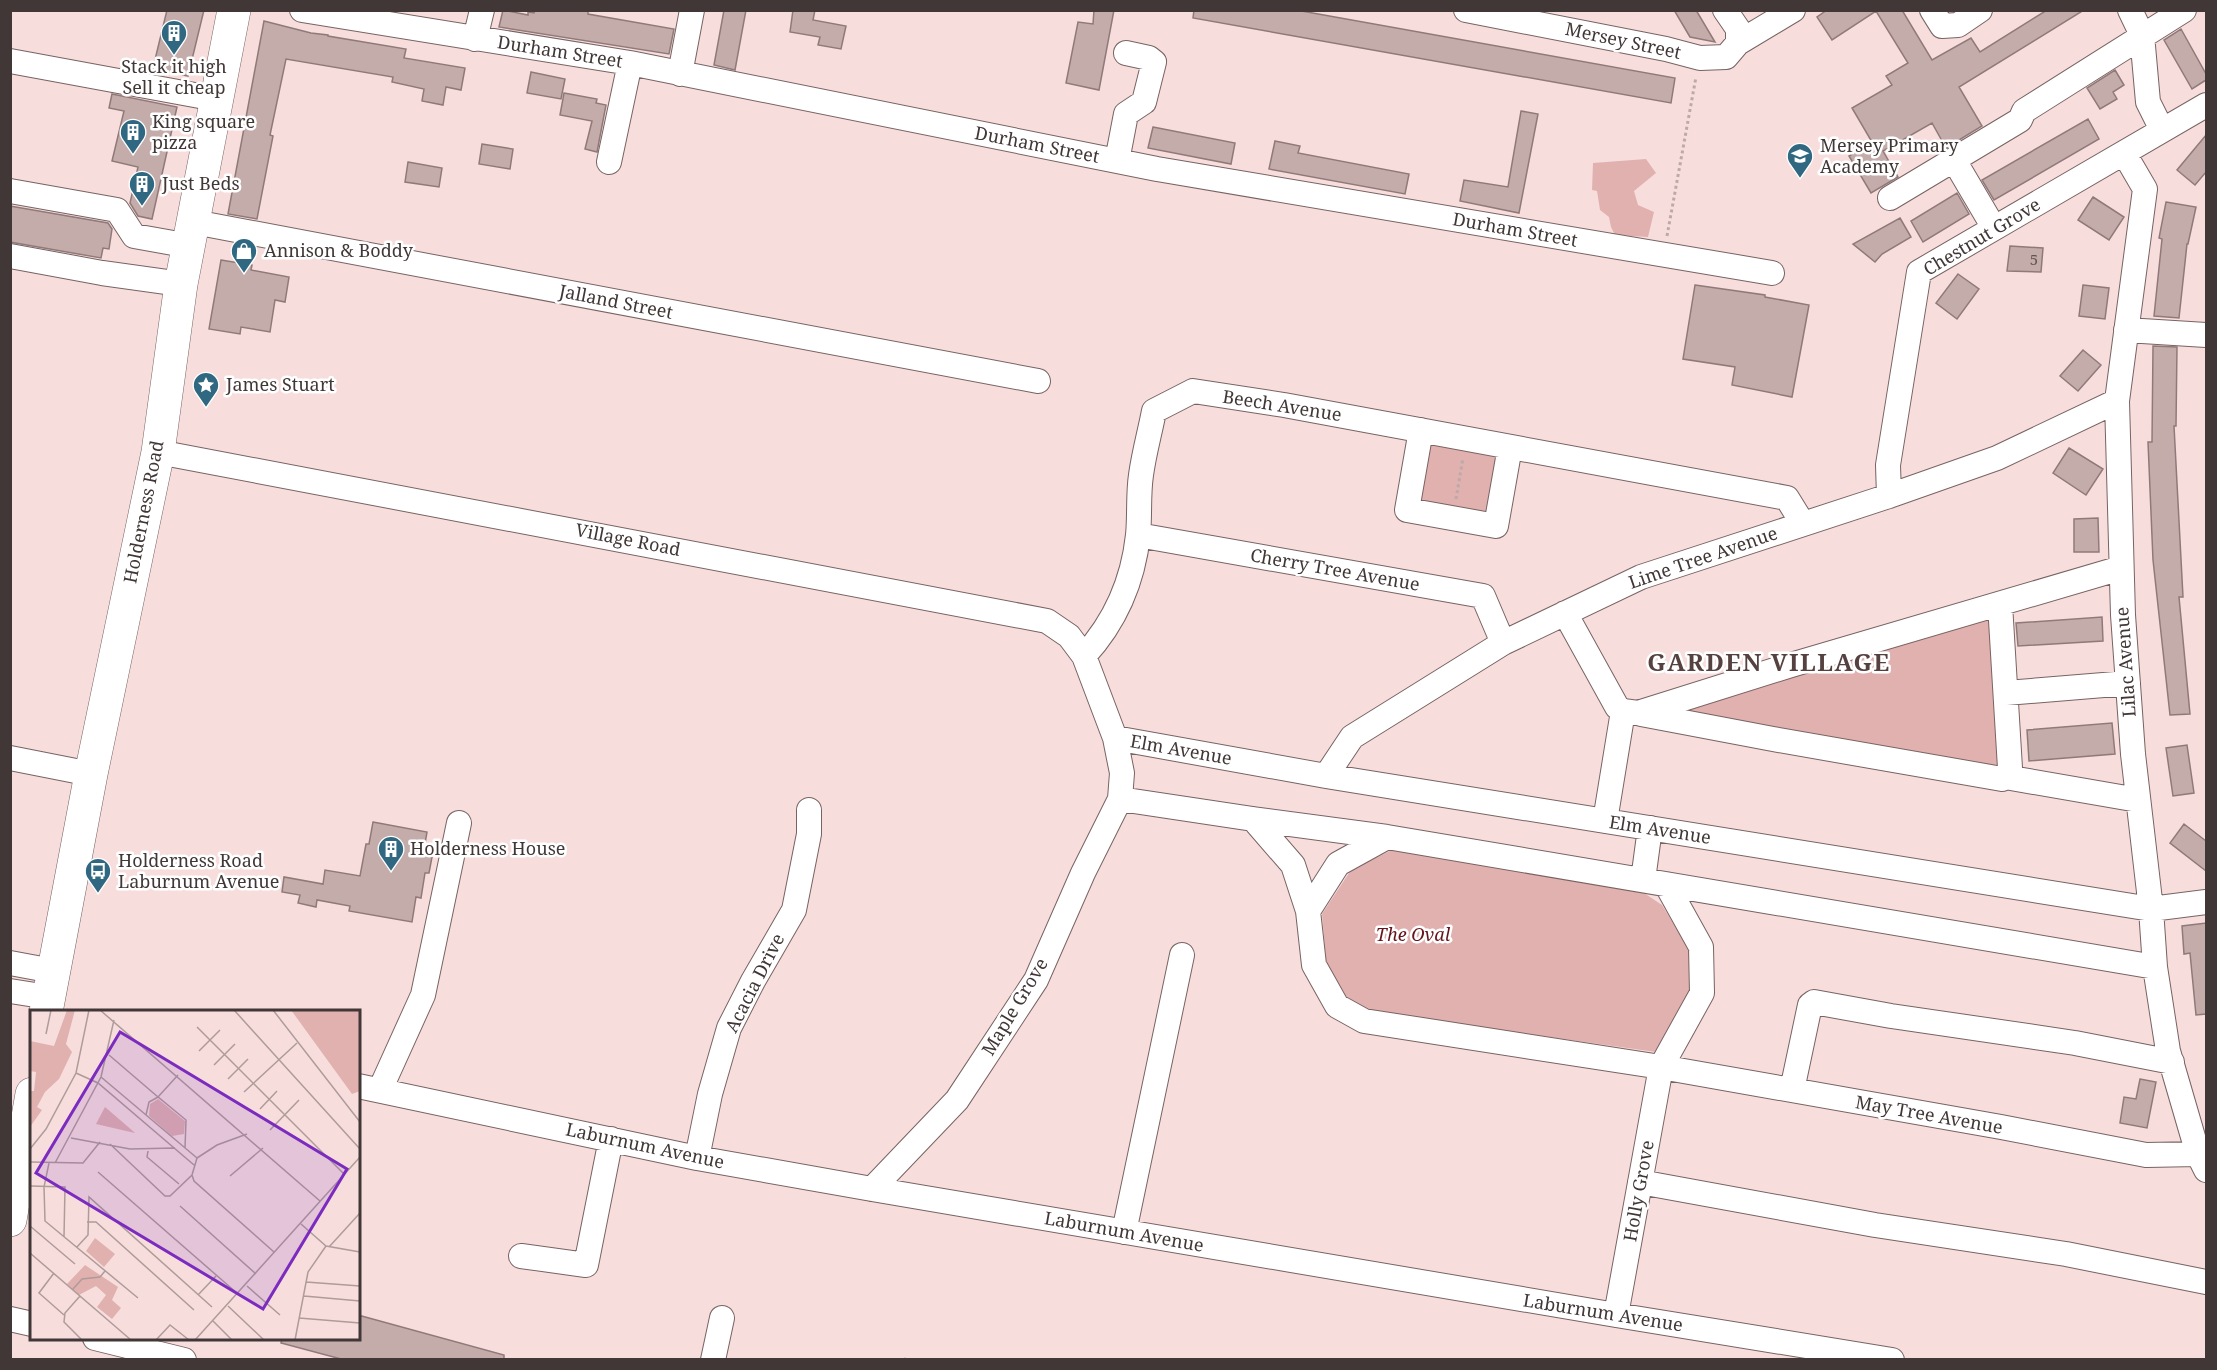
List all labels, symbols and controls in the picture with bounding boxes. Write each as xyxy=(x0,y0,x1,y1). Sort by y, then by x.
street label: Mersey Street xyxy=(1563,16,1683,64)
building icon: Stack it high Sell it cheap xyxy=(159,18,189,56)
street label: Durham Street xyxy=(496,29,624,73)
place label: Stack it high Sell it cheap xyxy=(121,54,227,99)
place label: King square pizza xyxy=(152,109,255,154)
building icon: King square pizza xyxy=(118,117,148,155)
street label: Durham Street xyxy=(973,120,1102,168)
place label: Mersey Primary Academy xyxy=(1820,133,1959,178)
school or university icon: Mersey Primary Academy xyxy=(1785,141,1815,179)
building icon: Just Beds xyxy=(127,169,157,207)
place label: Just Beds xyxy=(161,171,240,195)
street label: Chestnut Grove xyxy=(1919,192,2044,281)
street label: Durham Street xyxy=(1451,206,1580,252)
shop icon: Annison & Boddy xyxy=(229,236,259,274)
place label: Annison & Boddy xyxy=(264,238,414,262)
house number: 5 xyxy=(2030,249,2038,269)
street label: Jalland Street xyxy=(556,278,675,324)
place icon: James Stuart xyxy=(191,370,221,408)
place label: James Stuart xyxy=(225,372,335,396)
street label: Beech Avenue xyxy=(1221,384,1343,426)
street label: Holderness Road xyxy=(117,438,169,585)
street label: Village Road xyxy=(574,517,683,561)
street label: Lime Tree Avenue xyxy=(1625,520,1780,594)
street label: Cherry Tree Avenue xyxy=(1249,542,1422,596)
street label: Lilac Avenue xyxy=(2109,606,2141,718)
district label: GARDEN VILLAGE xyxy=(1647,645,1891,678)
street label: Elm Avenue xyxy=(1128,728,1234,770)
street label: Elm Avenue xyxy=(1607,809,1713,849)
building icon: Holderness House xyxy=(376,834,406,872)
place label: Holderness House xyxy=(410,836,565,860)
place label: Holderness Road Laburnum Avenue xyxy=(118,848,279,893)
bus stop icon: Holderness Road Laburnum Avenue xyxy=(83,856,113,894)
park label: The Oval xyxy=(1376,922,1451,946)
street label: Acacia Drive xyxy=(719,929,789,1036)
street label: Maple Grove xyxy=(976,953,1053,1060)
inset map xyxy=(30,1010,360,1340)
street label: May Tree Avenue xyxy=(1854,1089,2005,1139)
street label: Laburnum Avenue xyxy=(564,1117,727,1174)
street label: Holly Grove xyxy=(1617,1138,1659,1243)
street label: Laburnum Avenue xyxy=(1043,1205,1206,1257)
street label: Laburnum Avenue xyxy=(1522,1288,1685,1336)

